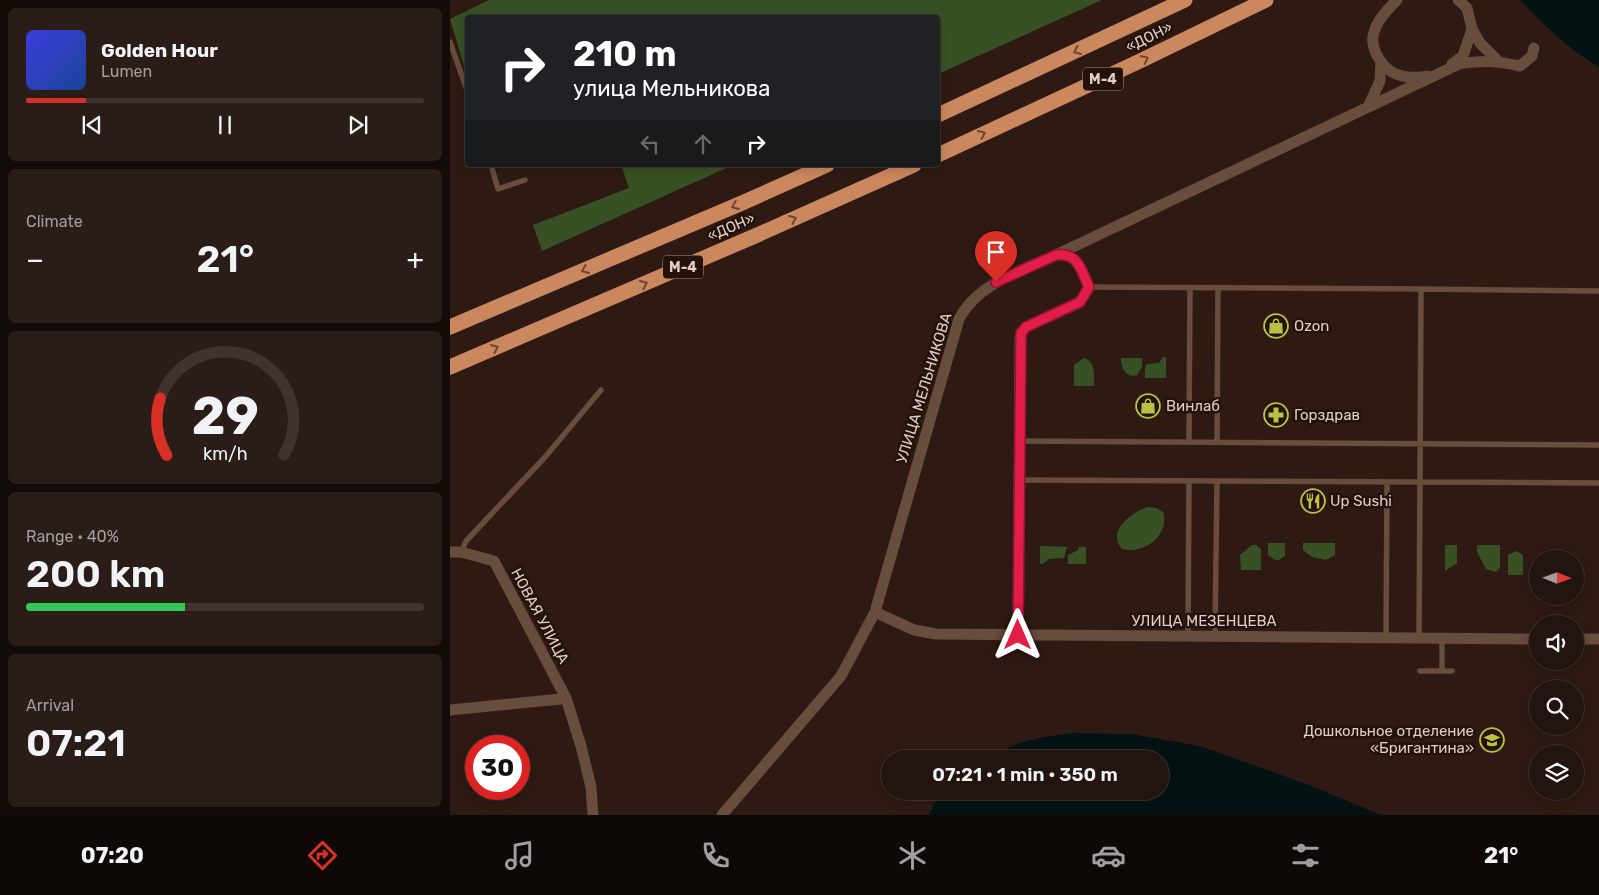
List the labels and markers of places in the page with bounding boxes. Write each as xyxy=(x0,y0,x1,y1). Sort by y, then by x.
pin xyxy=(975,231,1017,282)
shop icon: Ozon xyxy=(1263,313,1289,339)
place label: Ozon xyxy=(1294,317,1329,335)
shop icon: Винлаб xyxy=(1135,393,1161,419)
place label: Винлаб xyxy=(1166,397,1220,415)
pharmacy icon: Горздрав xyxy=(1263,402,1289,428)
place label: Горздрав xyxy=(1294,406,1360,424)
restaurant icon: Up Sushi xyxy=(1300,488,1326,514)
place label: Up Sushi xyxy=(1330,492,1392,510)
place label: Дошкольное отделение «Бригантина» xyxy=(1303,722,1474,757)
school or university icon: Дошкольное отделение «Бригантина» xyxy=(1479,727,1505,753)

